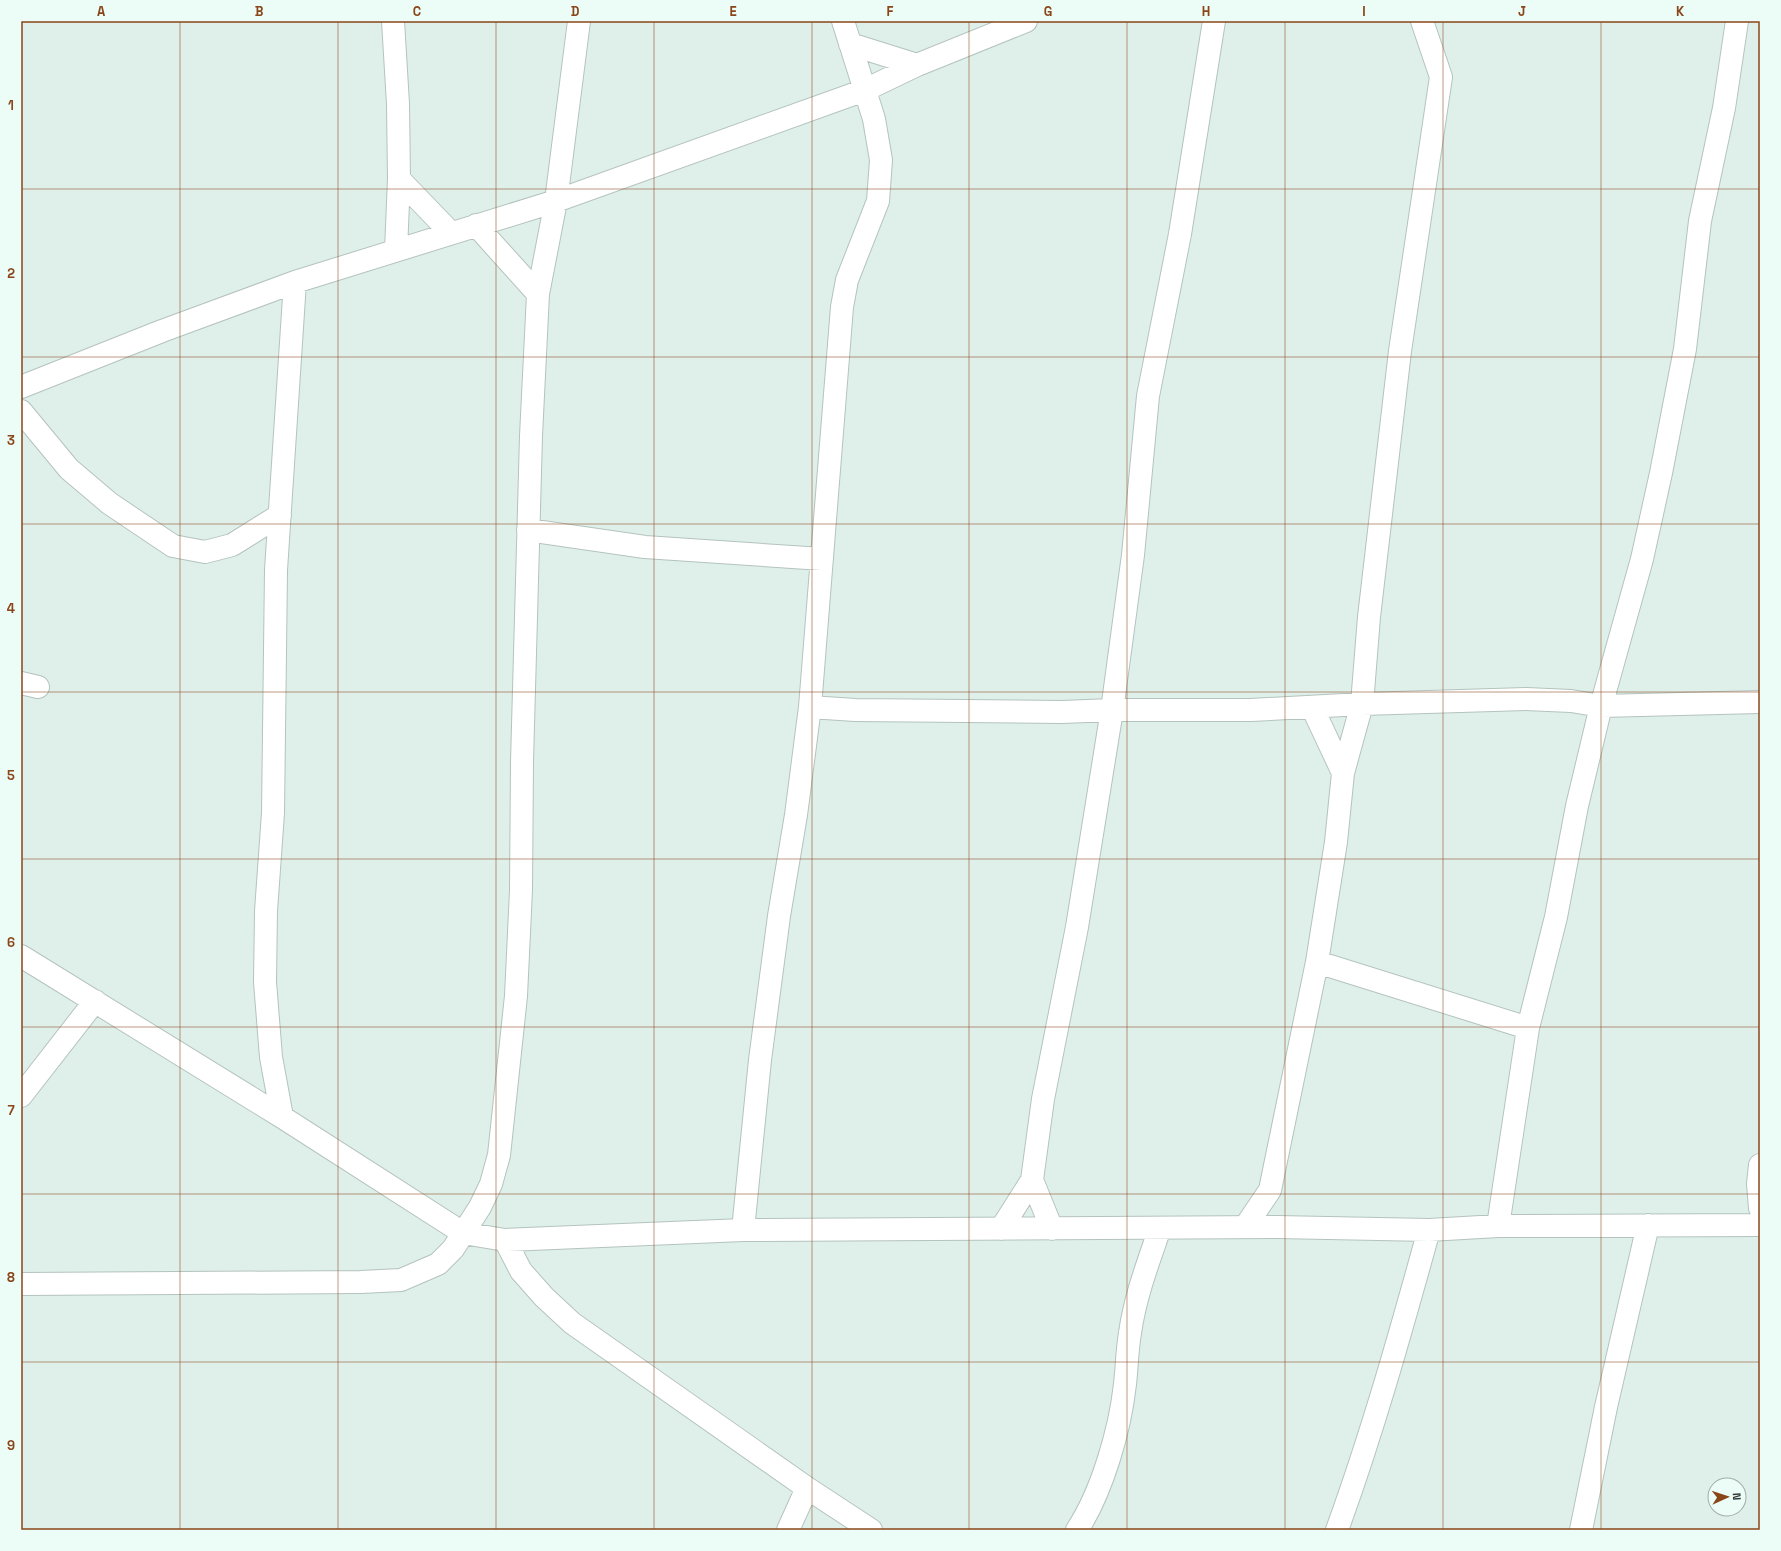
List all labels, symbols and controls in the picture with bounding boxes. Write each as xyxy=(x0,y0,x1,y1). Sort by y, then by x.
text: A xyxy=(97,3,106,20)
text: B xyxy=(255,3,264,20)
text: C xyxy=(413,3,421,20)
text: D xyxy=(571,3,580,20)
text: E xyxy=(729,3,737,20)
text: F xyxy=(887,3,894,20)
text: G xyxy=(1044,3,1052,20)
text: H xyxy=(1202,3,1210,20)
text: I xyxy=(1362,3,1366,20)
text: J xyxy=(1518,3,1526,20)
text: K xyxy=(1676,3,1685,20)
text: 1 xyxy=(8,97,14,114)
text: 2 xyxy=(7,265,15,282)
text: 3 xyxy=(7,432,15,449)
text: 4 xyxy=(7,600,15,617)
text: 5 xyxy=(7,767,15,784)
text: 6 xyxy=(7,934,15,951)
text: 7 xyxy=(7,1102,15,1119)
text: 8 xyxy=(7,1269,15,1286)
text: 9 xyxy=(7,1437,15,1454)
north arrow xyxy=(1707,1477,1747,1517)
text: N xyxy=(1730,1492,1744,1501)

